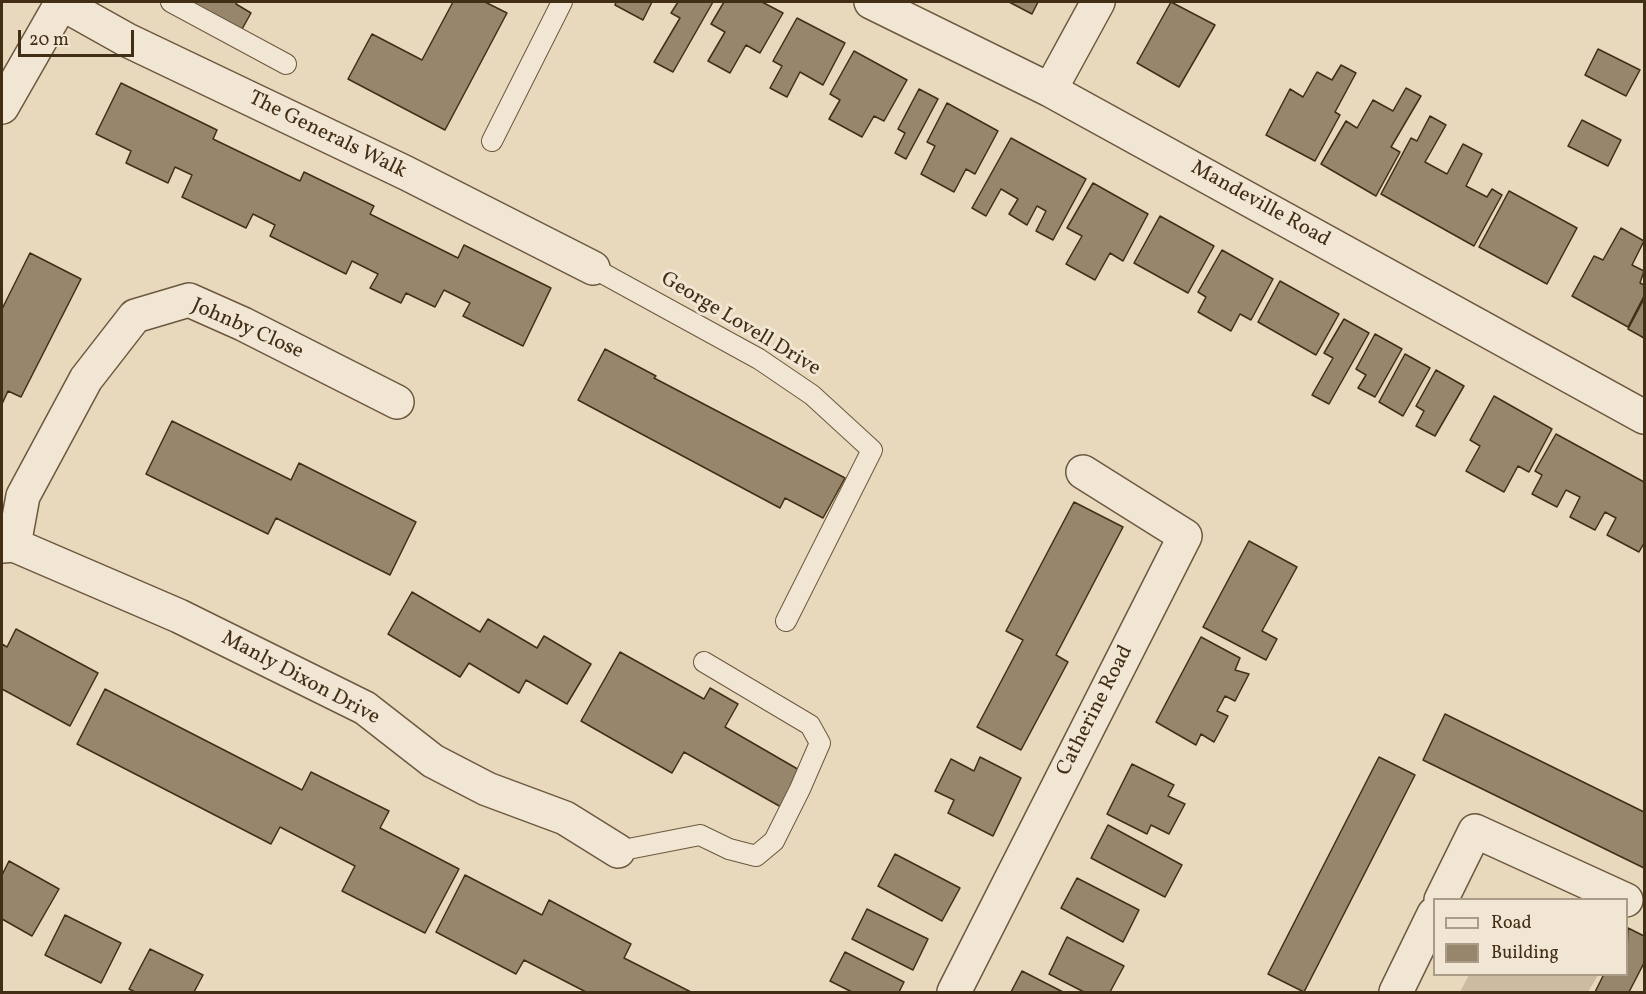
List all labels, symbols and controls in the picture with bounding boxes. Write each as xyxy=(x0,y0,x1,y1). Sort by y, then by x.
scale bar xyxy=(21,18,136,56)
text: 20 m xyxy=(29,28,69,53)
street label: The Generals Walk xyxy=(244,87,410,185)
street label: Mandeville Road xyxy=(1186,156,1334,254)
street label: George Lovell Drive xyxy=(656,267,824,383)
street label: Johnby Close xyxy=(187,294,307,366)
street label: Manly Dixon Drive xyxy=(216,627,384,731)
street label: Catherine Road xyxy=(1052,642,1140,780)
legend xyxy=(1433,898,1628,976)
text: Road xyxy=(1491,911,1532,936)
text: Building xyxy=(1491,941,1559,966)

